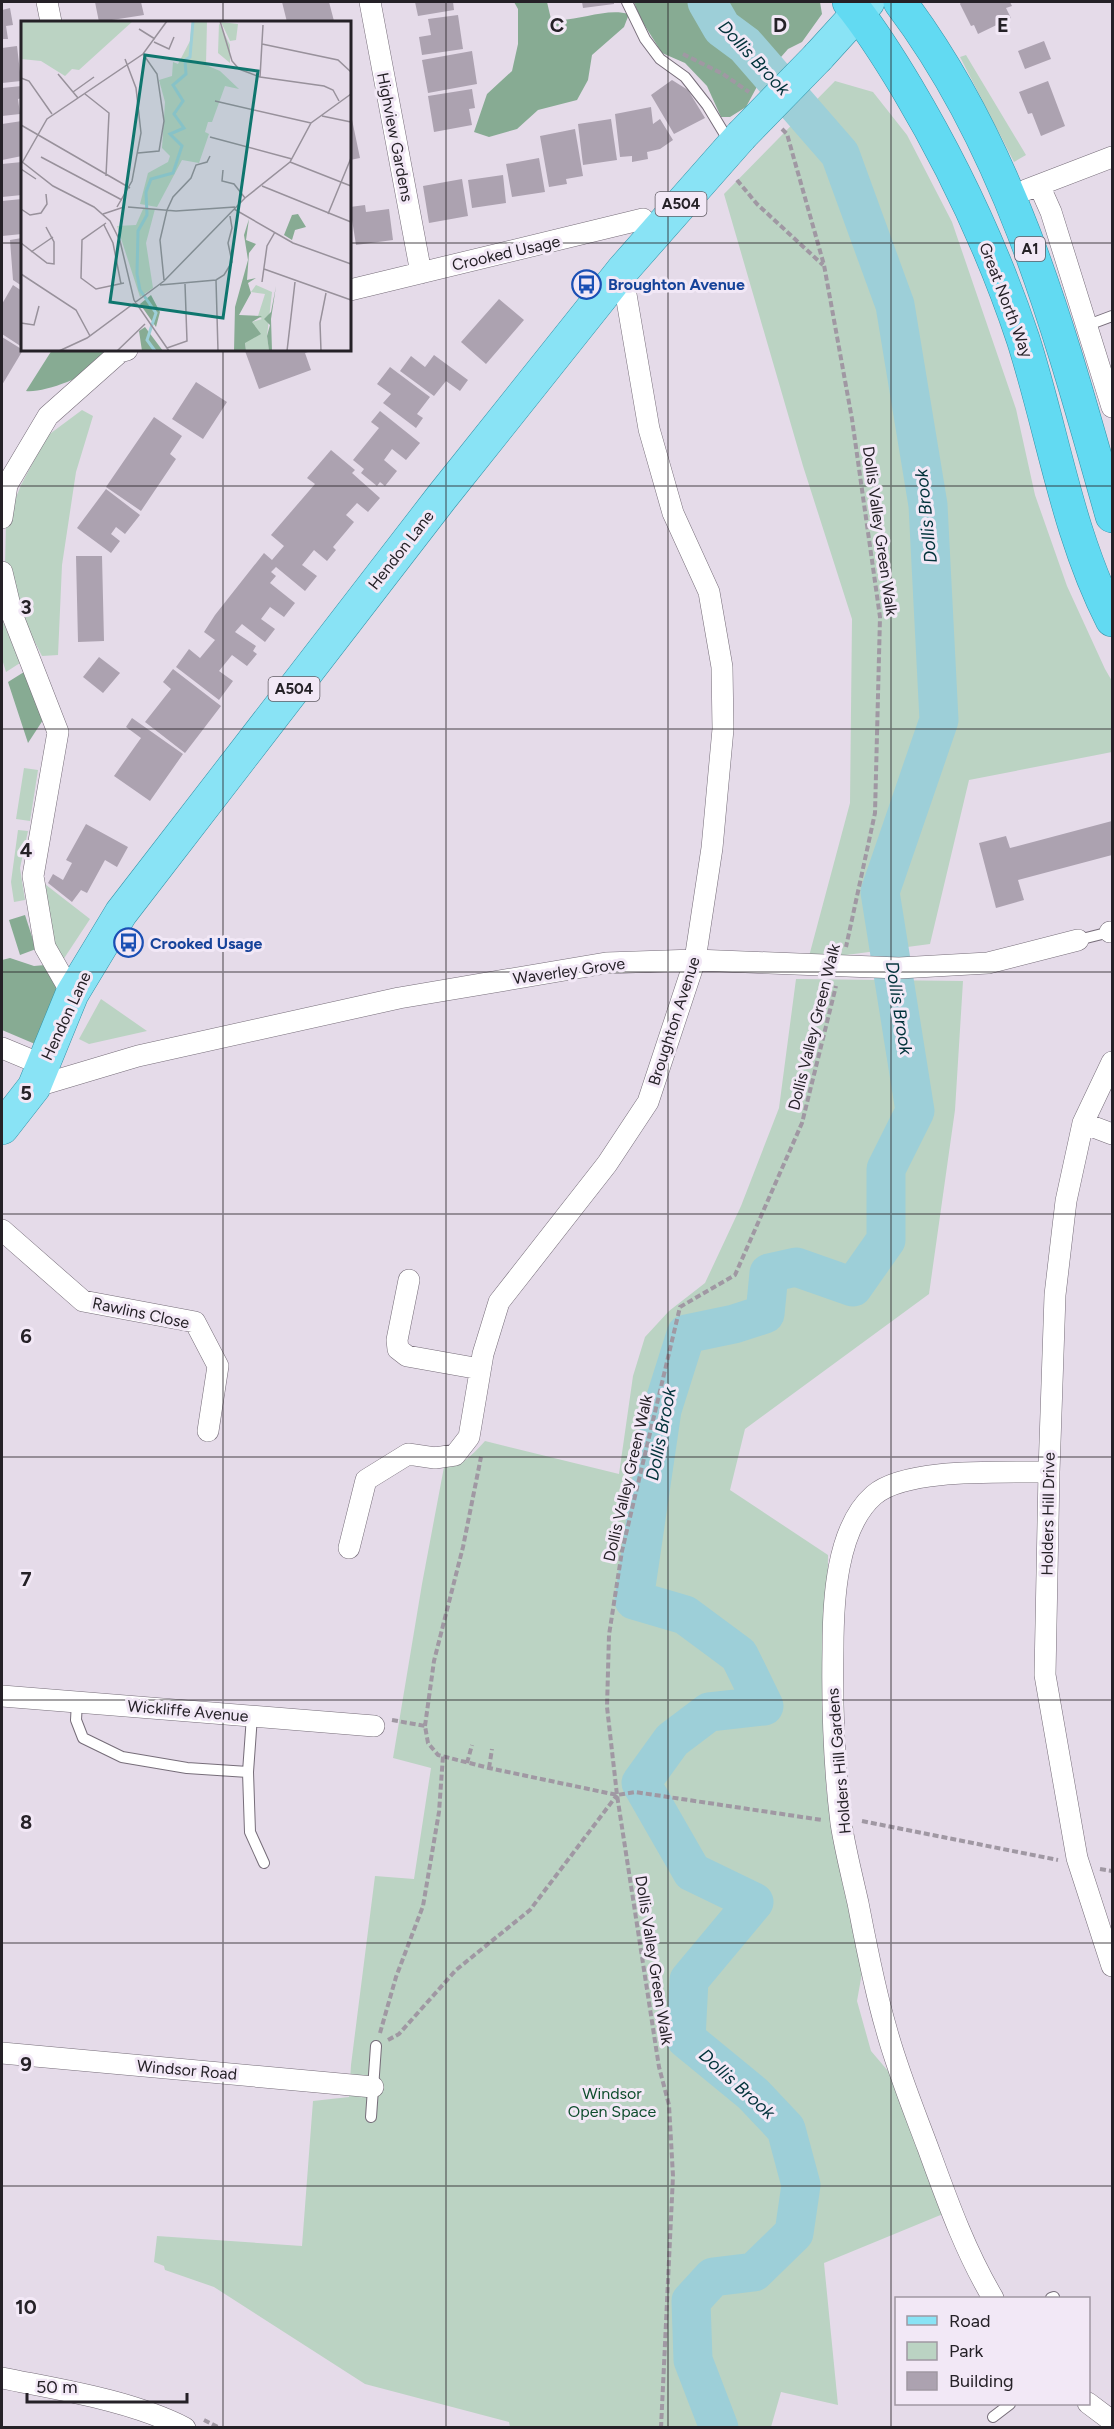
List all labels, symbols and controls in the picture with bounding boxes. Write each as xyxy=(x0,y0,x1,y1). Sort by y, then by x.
text: C xyxy=(550,13,564,37)
text: E xyxy=(997,13,1009,37)
water label: Dollis Brook xyxy=(714,16,794,100)
inset map xyxy=(21,21,351,351)
street label: Highview Gardens xyxy=(373,71,417,203)
road number: A504 xyxy=(656,192,706,216)
street label: Crooked Usage xyxy=(450,231,562,275)
road number: A1 xyxy=(1015,237,1045,261)
street label: Great North Way xyxy=(975,240,1037,361)
bus stop icon: Broughton Avenue xyxy=(571,268,603,300)
place label: Broughton Avenue xyxy=(608,275,745,294)
street label: Dollis Valley Green Walk xyxy=(859,445,901,617)
water label: Dollis Brook xyxy=(910,467,942,564)
street label: Hendon Lane xyxy=(364,506,438,593)
text: 3 xyxy=(20,595,32,619)
road number: A504 xyxy=(268,677,320,701)
text: 4 xyxy=(20,838,33,862)
bus stop icon: Crooked Usage xyxy=(113,927,145,959)
place label: Crooked Usage xyxy=(150,934,263,953)
street label: Dollis Valley Green Walk xyxy=(784,941,844,1112)
street label: Waverley Grove xyxy=(512,954,626,988)
street label: Broughton Avenue xyxy=(644,954,704,1088)
water label: Dollis Brook xyxy=(881,960,917,1058)
street label: Hendon Lane xyxy=(37,969,95,1063)
text: 5 xyxy=(20,1081,32,1105)
street label: Rawlins Close xyxy=(91,1293,191,1333)
text: 6 xyxy=(20,1324,32,1348)
water label: Dollis Brook xyxy=(641,1384,681,1483)
street label: Dollis Valley Green Walk xyxy=(600,1392,657,1563)
street label: Holders Hill Drive xyxy=(1037,1452,1059,1576)
text: 7 xyxy=(20,1567,32,1591)
street label: Holders Hill Gardens xyxy=(823,1687,855,1835)
street label: Wickliffe Avenue xyxy=(127,1696,249,1726)
text: 8 xyxy=(20,1810,32,1834)
street label: Dollis Valley Green Walk xyxy=(631,1874,677,2046)
water label: Dollis Brook xyxy=(694,2044,780,2125)
text: 9 xyxy=(20,2052,32,2076)
street label: Windsor Road xyxy=(136,2056,238,2084)
park label: Windsor Open Space xyxy=(568,2084,656,2121)
text: 10 xyxy=(15,2295,37,2319)
legend xyxy=(895,2297,1090,2405)
text: Road xyxy=(949,2310,990,2332)
text: Park xyxy=(949,2340,984,2362)
scale bar xyxy=(27,2366,188,2404)
text: Building xyxy=(949,2370,1014,2392)
text: 50 m xyxy=(36,2376,78,2398)

